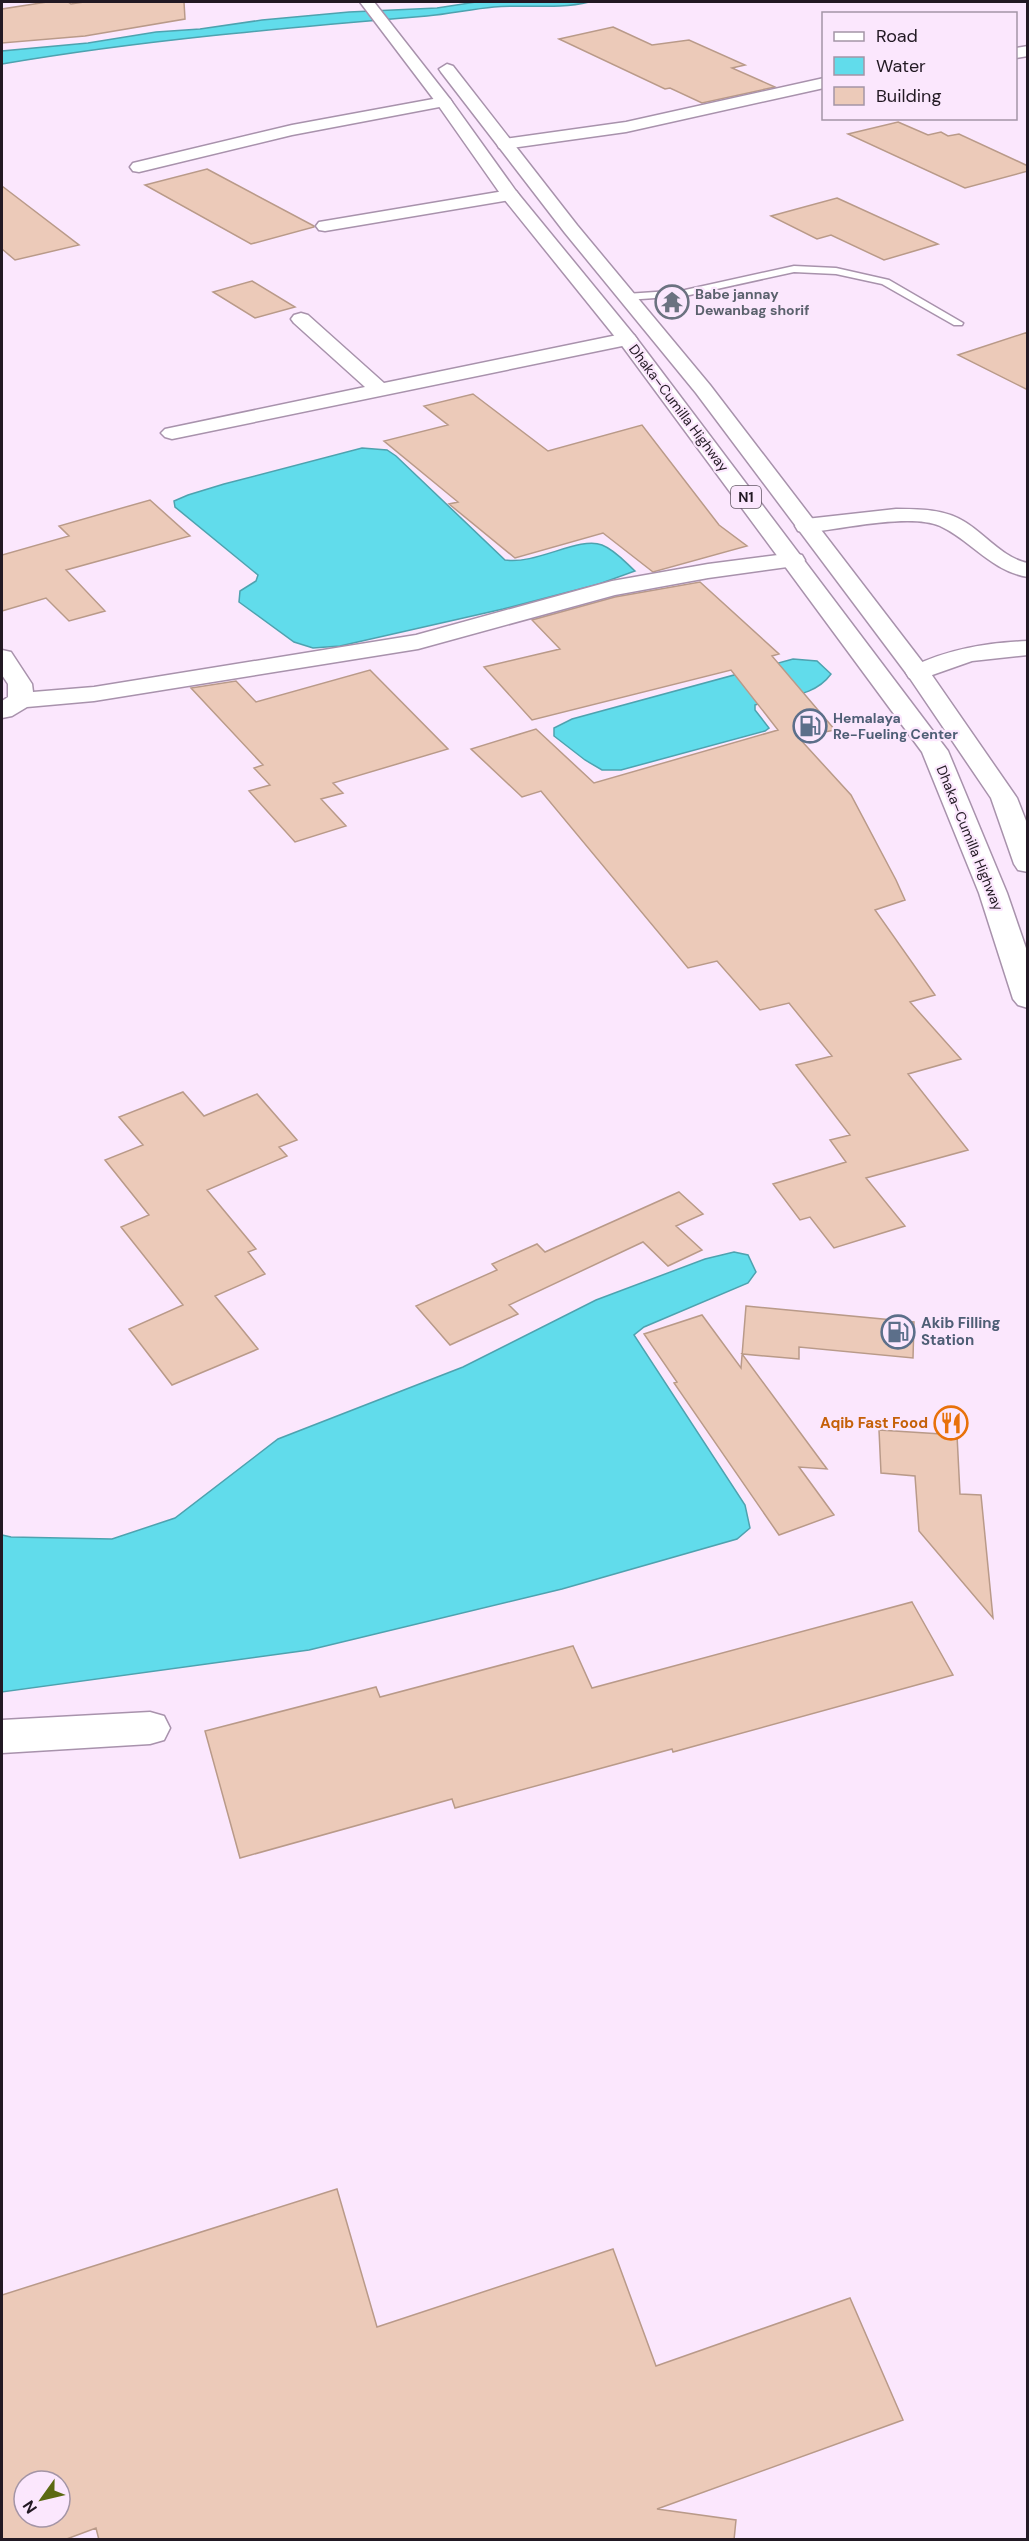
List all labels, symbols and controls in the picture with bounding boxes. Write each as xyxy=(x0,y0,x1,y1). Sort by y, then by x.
legend xyxy=(822,12,1017,120)
text: Road xyxy=(876,24,918,48)
text: Water xyxy=(876,54,926,78)
text: Building xyxy=(876,84,941,108)
temple icon: Babe jannay Dewanbag shorif xyxy=(654,284,690,320)
place label: Babe jannay Dewanbag shorif xyxy=(695,285,809,319)
street label: Dhaka–Cumilla Highway xyxy=(625,341,733,476)
road number: N1 xyxy=(731,486,761,508)
fuel station icon: Hemalaya Re-Fueling Center xyxy=(792,708,828,744)
place label: Hemalaya Re-Fueling Center xyxy=(833,709,958,743)
street label: Dhaka–Cumilla Highway xyxy=(933,763,1007,913)
place label: Akib Filling Station xyxy=(921,1313,1001,1350)
fuel station icon: Akib Filling Station xyxy=(880,1314,916,1350)
restaurant icon: Aqib Fast Food xyxy=(933,1405,969,1441)
place label: Aqib Fast Food xyxy=(820,1413,928,1433)
north arrow xyxy=(12,2469,72,2529)
text: N xyxy=(18,2496,42,2518)

